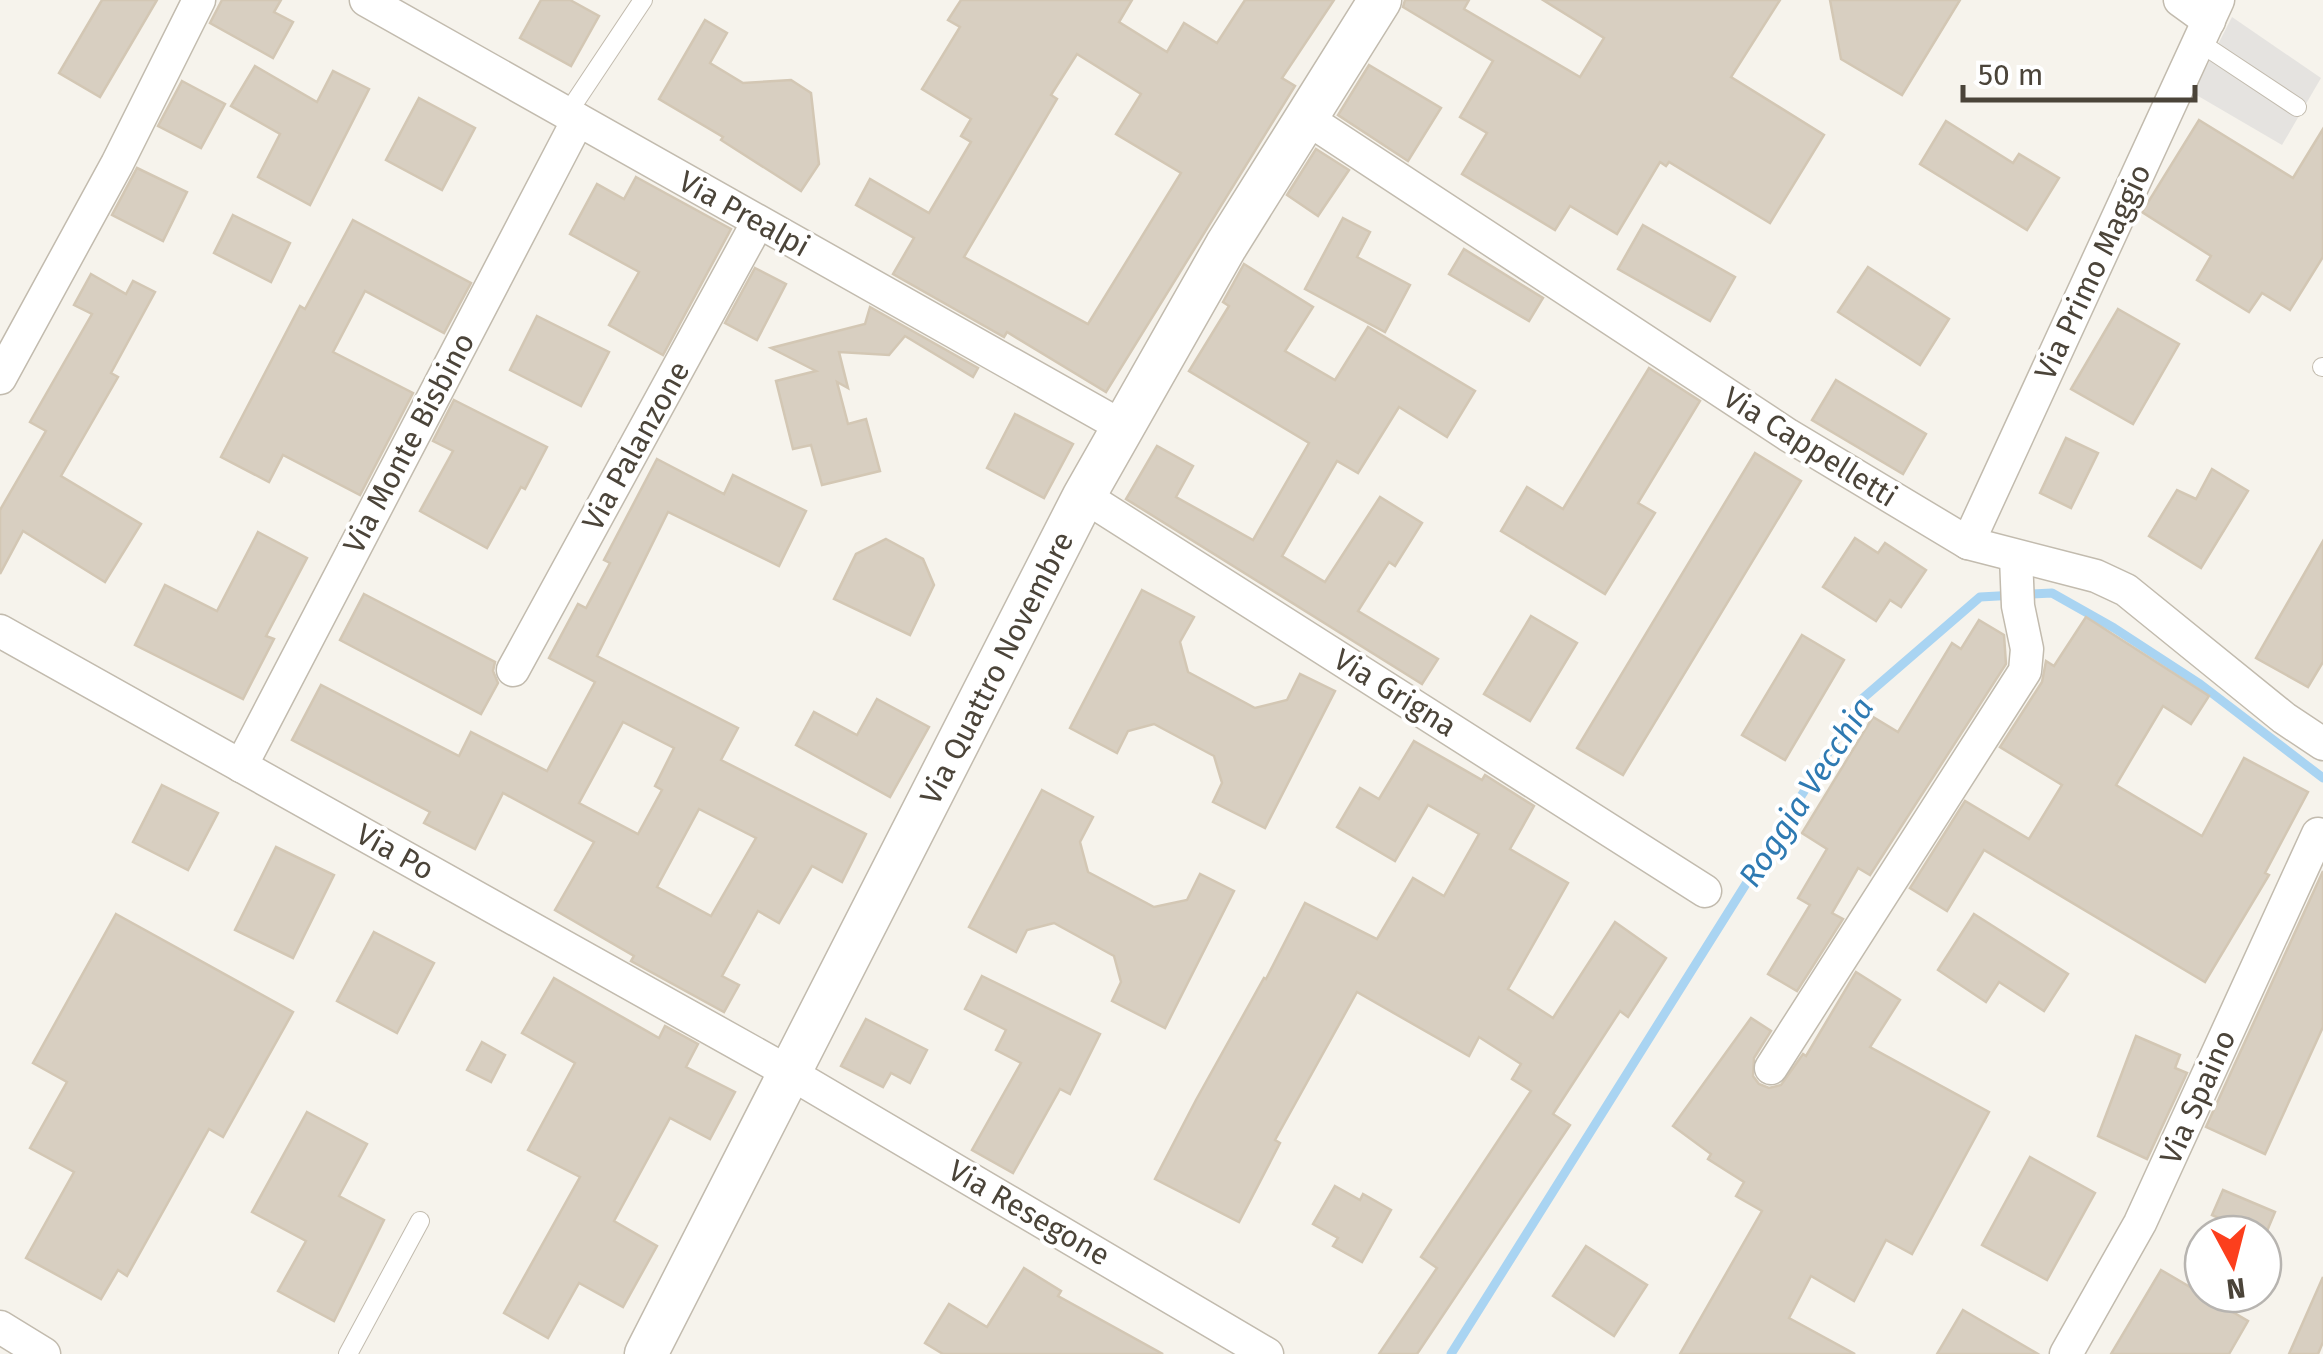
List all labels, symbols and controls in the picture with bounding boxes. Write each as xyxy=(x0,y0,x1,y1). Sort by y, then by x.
scale bar xyxy=(1963,40,2196,102)
text: 50 m xyxy=(1978,57,2043,93)
street label: Via Primo Maggio xyxy=(2027,158,2159,386)
street label: Via Prealpi xyxy=(672,163,816,265)
street label: Via Monte Bisbino xyxy=(336,327,482,559)
street label: Via Palanzone xyxy=(575,355,697,537)
street label: Via Cappelletti xyxy=(1716,379,1904,515)
street label: Via Quattro Novembre xyxy=(913,526,1081,810)
street label: Via Grigna xyxy=(1327,641,1463,745)
water label: Roggia Vecchia xyxy=(1731,690,1881,894)
street label: Via Po xyxy=(350,816,440,888)
street label: Via Spaino xyxy=(2152,1024,2244,1170)
street label: Via Resegone xyxy=(942,1152,1116,1274)
north arrow xyxy=(2183,1214,2283,1314)
text: N xyxy=(2225,1271,2247,1306)

